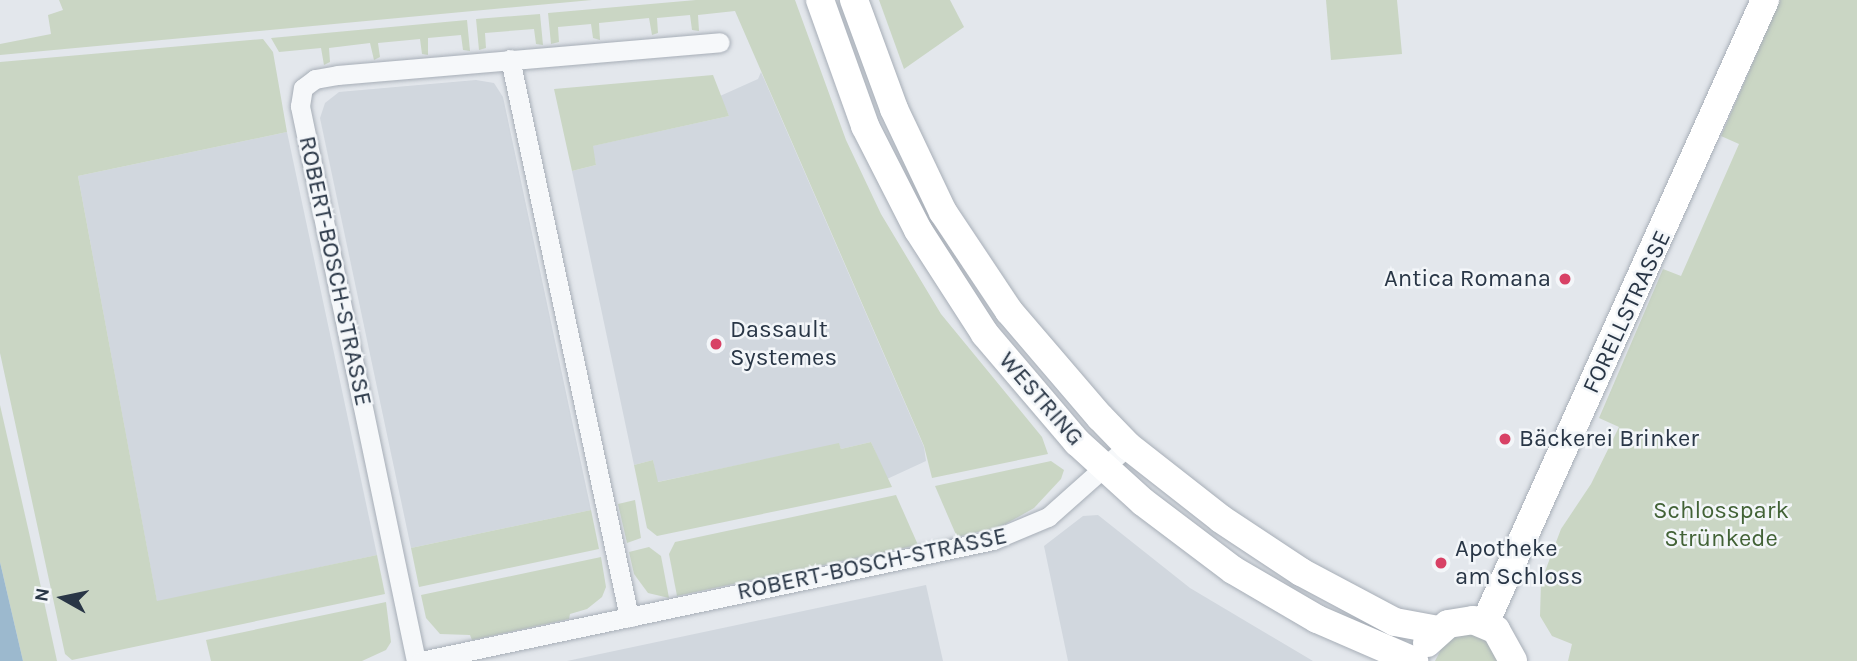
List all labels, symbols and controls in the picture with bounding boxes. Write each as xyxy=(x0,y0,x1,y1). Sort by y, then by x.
street label: ROBERT-BOSCH-STRASSE xyxy=(292,133,378,409)
street label: FORELLSTRASSE xyxy=(1577,226,1677,398)
place label: Antica Romana xyxy=(1384,265,1551,293)
marker: Antica Romana xyxy=(1557,271,1573,287)
place label: Dassault Systemes xyxy=(730,316,837,372)
marker: Dassault Systemes xyxy=(708,336,724,352)
street label: WESTRING xyxy=(992,346,1090,452)
place label: Bäckerei Brinker xyxy=(1519,425,1699,453)
marker: Bäckerei Brinker xyxy=(1497,431,1513,447)
park label: Schlosspark Strünkede xyxy=(1653,497,1789,553)
street label: ROBERT-BOSCH-STRASSE xyxy=(734,521,1010,607)
place label: Apotheke am Schloss xyxy=(1455,535,1583,591)
marker: Apotheke am Schloss xyxy=(1433,555,1449,571)
north arrow xyxy=(28,563,98,633)
text: N xyxy=(30,586,54,603)

